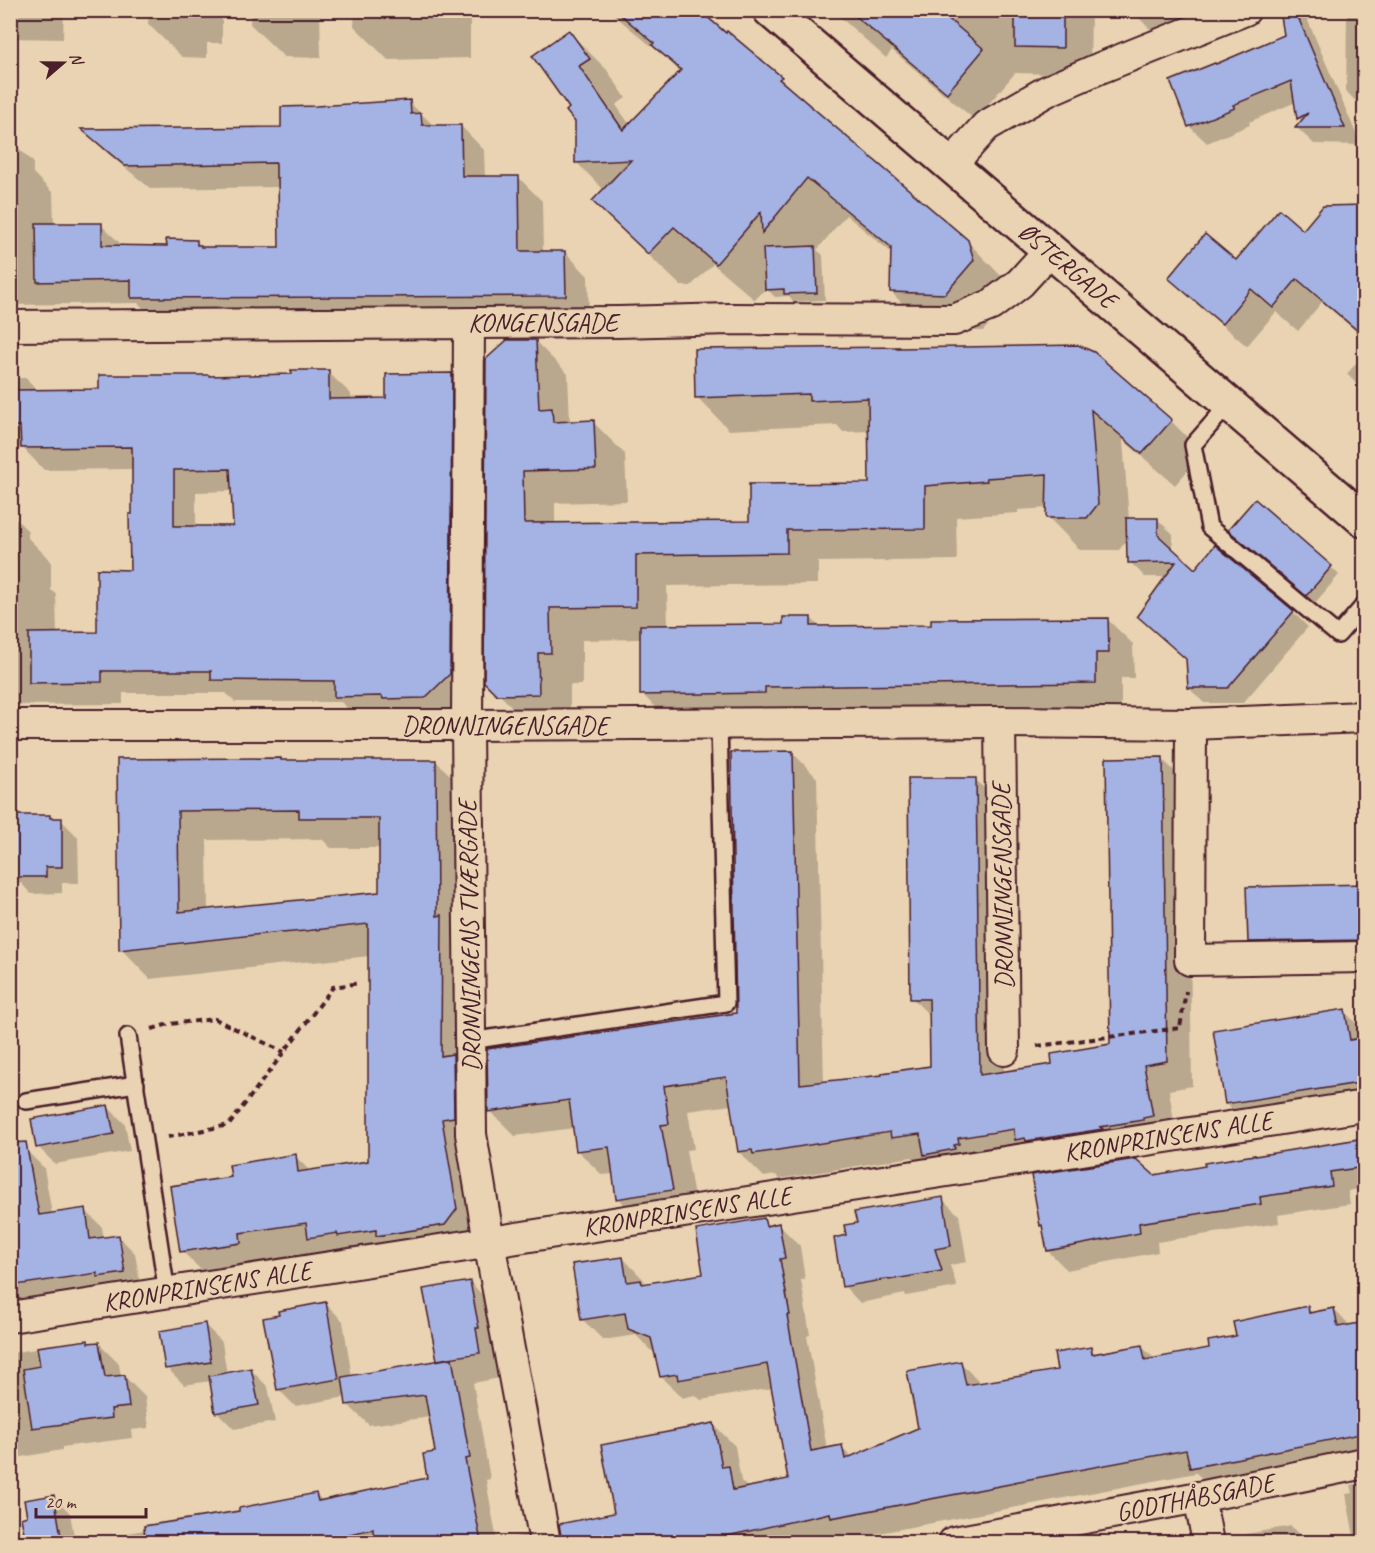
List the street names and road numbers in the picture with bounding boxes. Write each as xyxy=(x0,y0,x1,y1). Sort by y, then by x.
street label: ØSTERGADE xyxy=(1012,215,1127,319)
street label: KONGENSGADE xyxy=(468,306,621,339)
street label: DRONNINGENSGADE xyxy=(402,709,612,742)
street label: DRONNINGENSGADE xyxy=(984,779,1021,989)
street label: DRONNINGENS TVÆRGADE xyxy=(451,796,488,1072)
street label: KRONPRINSENS ALLE xyxy=(1062,1103,1278,1169)
street label: KRONPRINSENS ALLE xyxy=(581,1178,797,1244)
street label: KRONPRINSENS ALLE xyxy=(101,1253,317,1319)
street label: GODTHÅBSGADE xyxy=(1113,1465,1281,1529)

